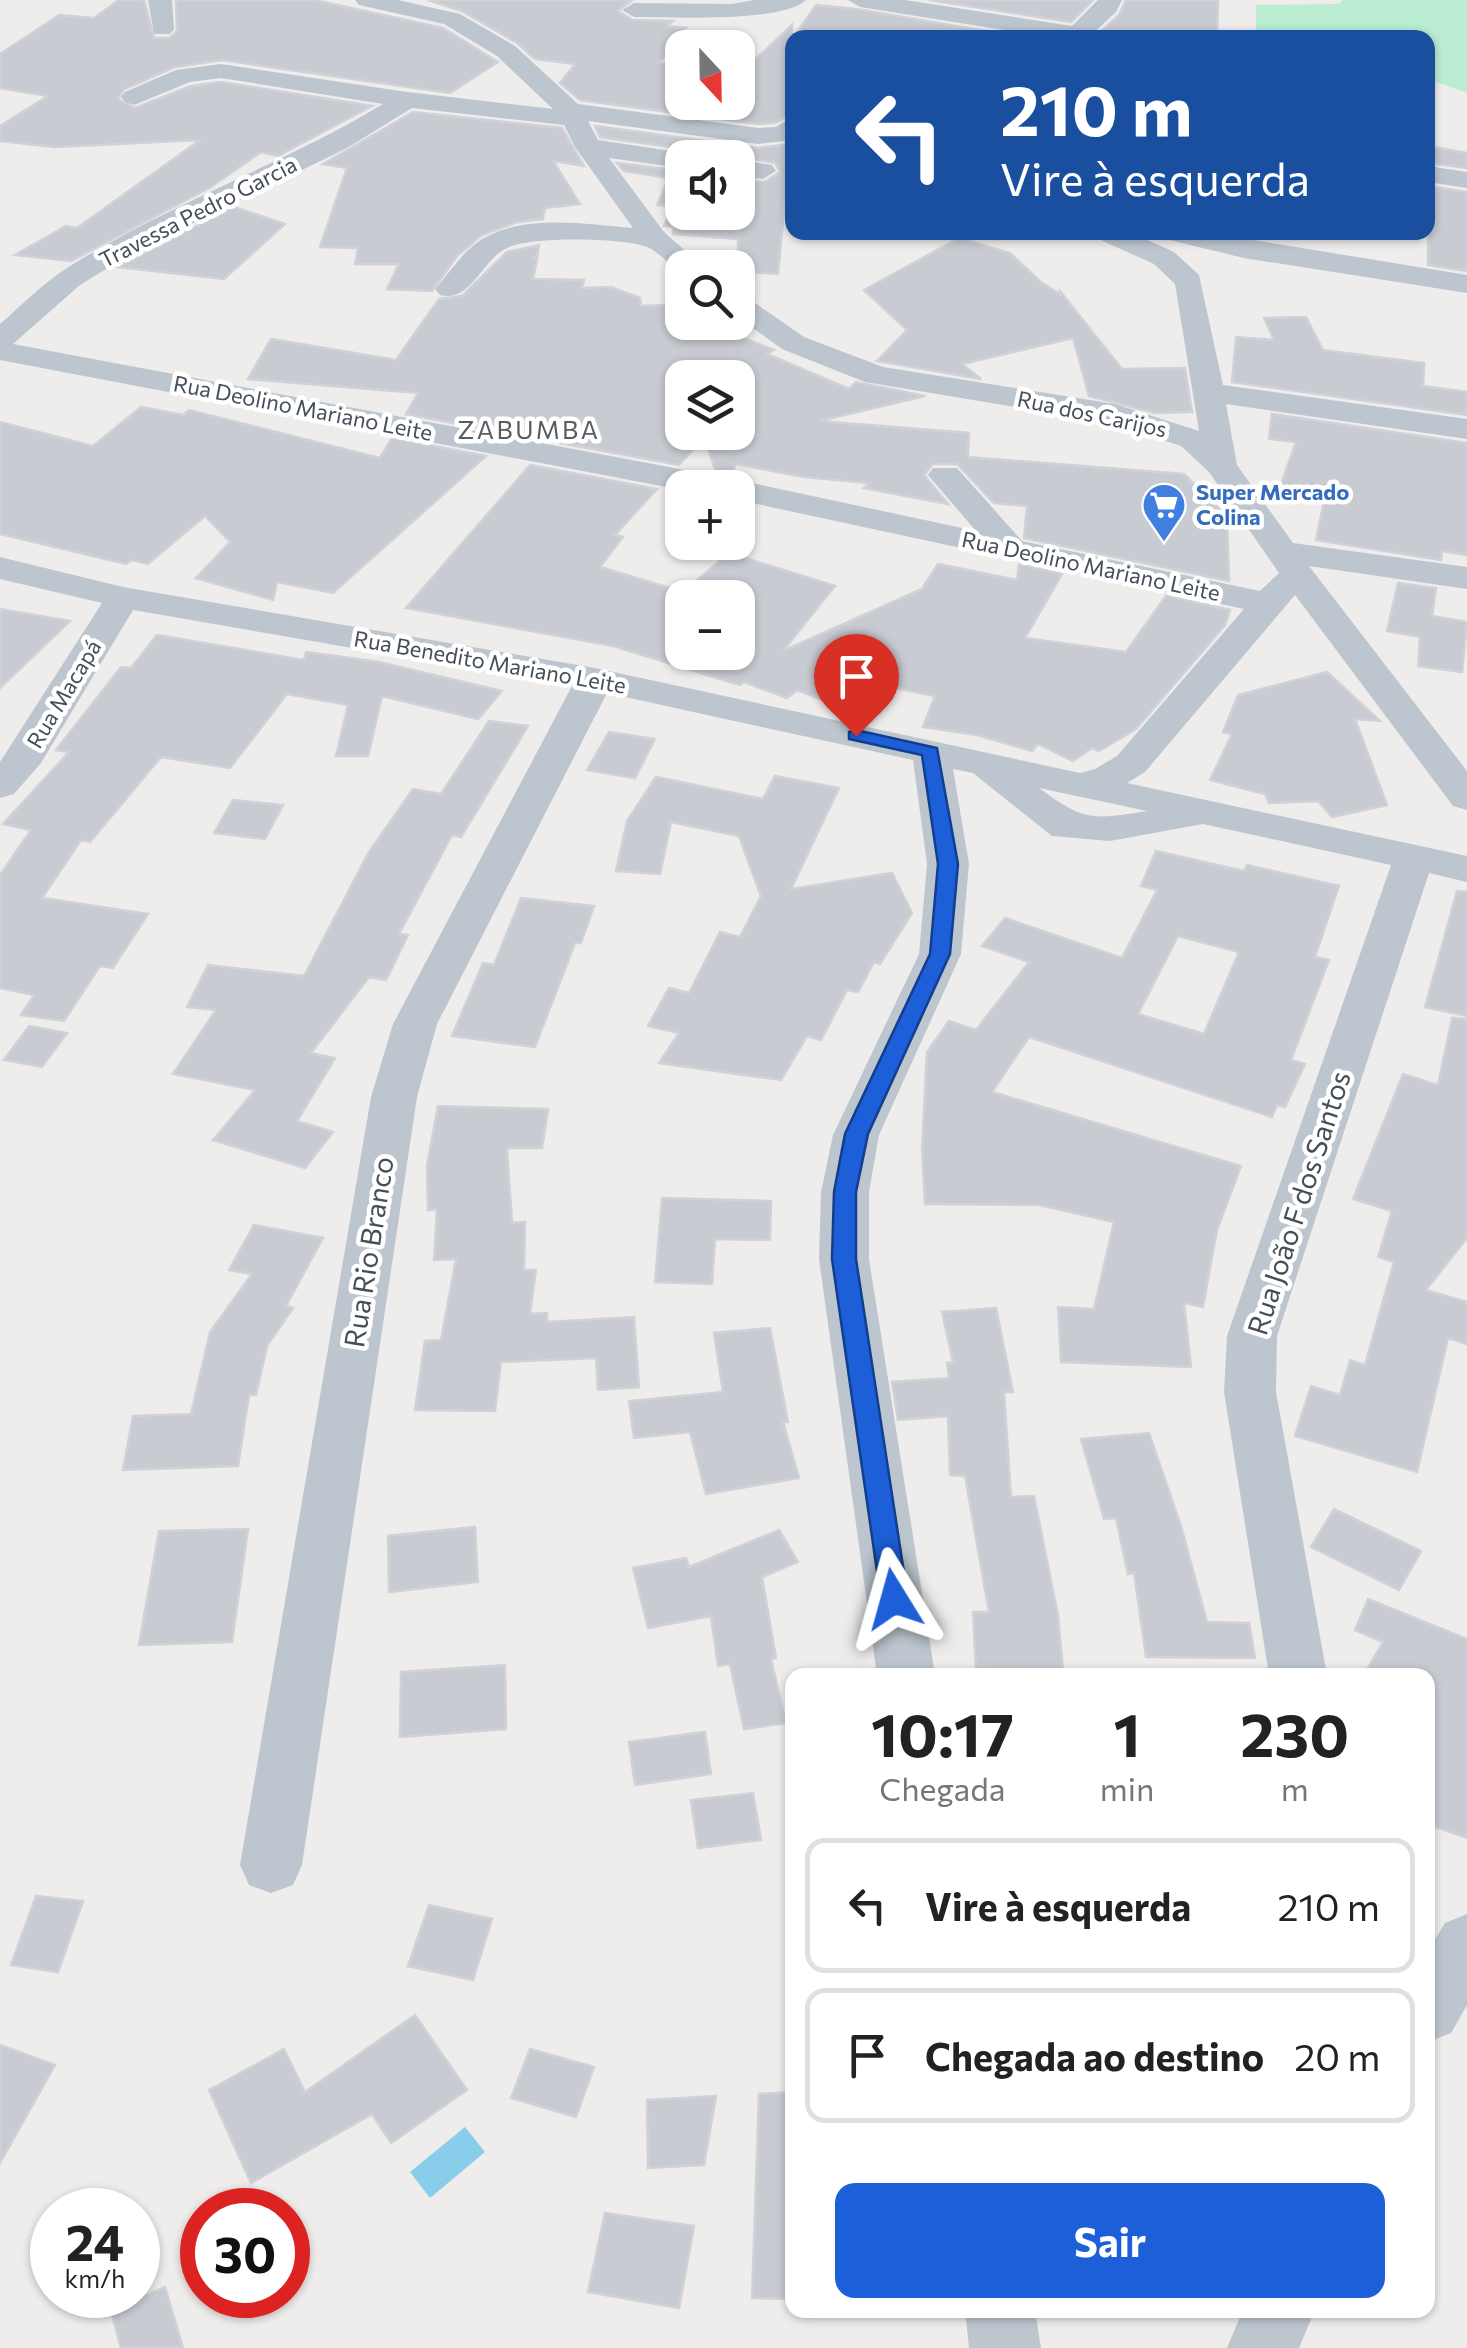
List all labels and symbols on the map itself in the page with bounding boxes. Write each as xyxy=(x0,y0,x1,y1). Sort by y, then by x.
north arrow xyxy=(665,30,755,120)
street label: Travessa Pedro Garcia xyxy=(95,150,301,273)
street label: Rua Deolino Mariano Leite xyxy=(171,369,435,446)
street label: Rua dos Carijos xyxy=(1015,384,1169,443)
district label: ZABUMBA xyxy=(458,414,600,444)
place label: Super Mercado Colina xyxy=(1196,478,1349,530)
supermarket icon: Super Mercado Colina xyxy=(1141,482,1187,543)
street label: Rua Deolino Mariano Leite xyxy=(959,525,1223,606)
street label: Rua Benedito Mariano Leite xyxy=(352,624,628,699)
pin xyxy=(814,634,899,737)
street label: Rua Macapá xyxy=(21,635,107,753)
street label: Rua João F dos Santos xyxy=(1239,1066,1357,1339)
street label: Rua Rio Branco xyxy=(336,1154,400,1350)
position arrow xyxy=(842,1547,946,1651)
speed limit sign: 30 xyxy=(180,2188,310,2318)

